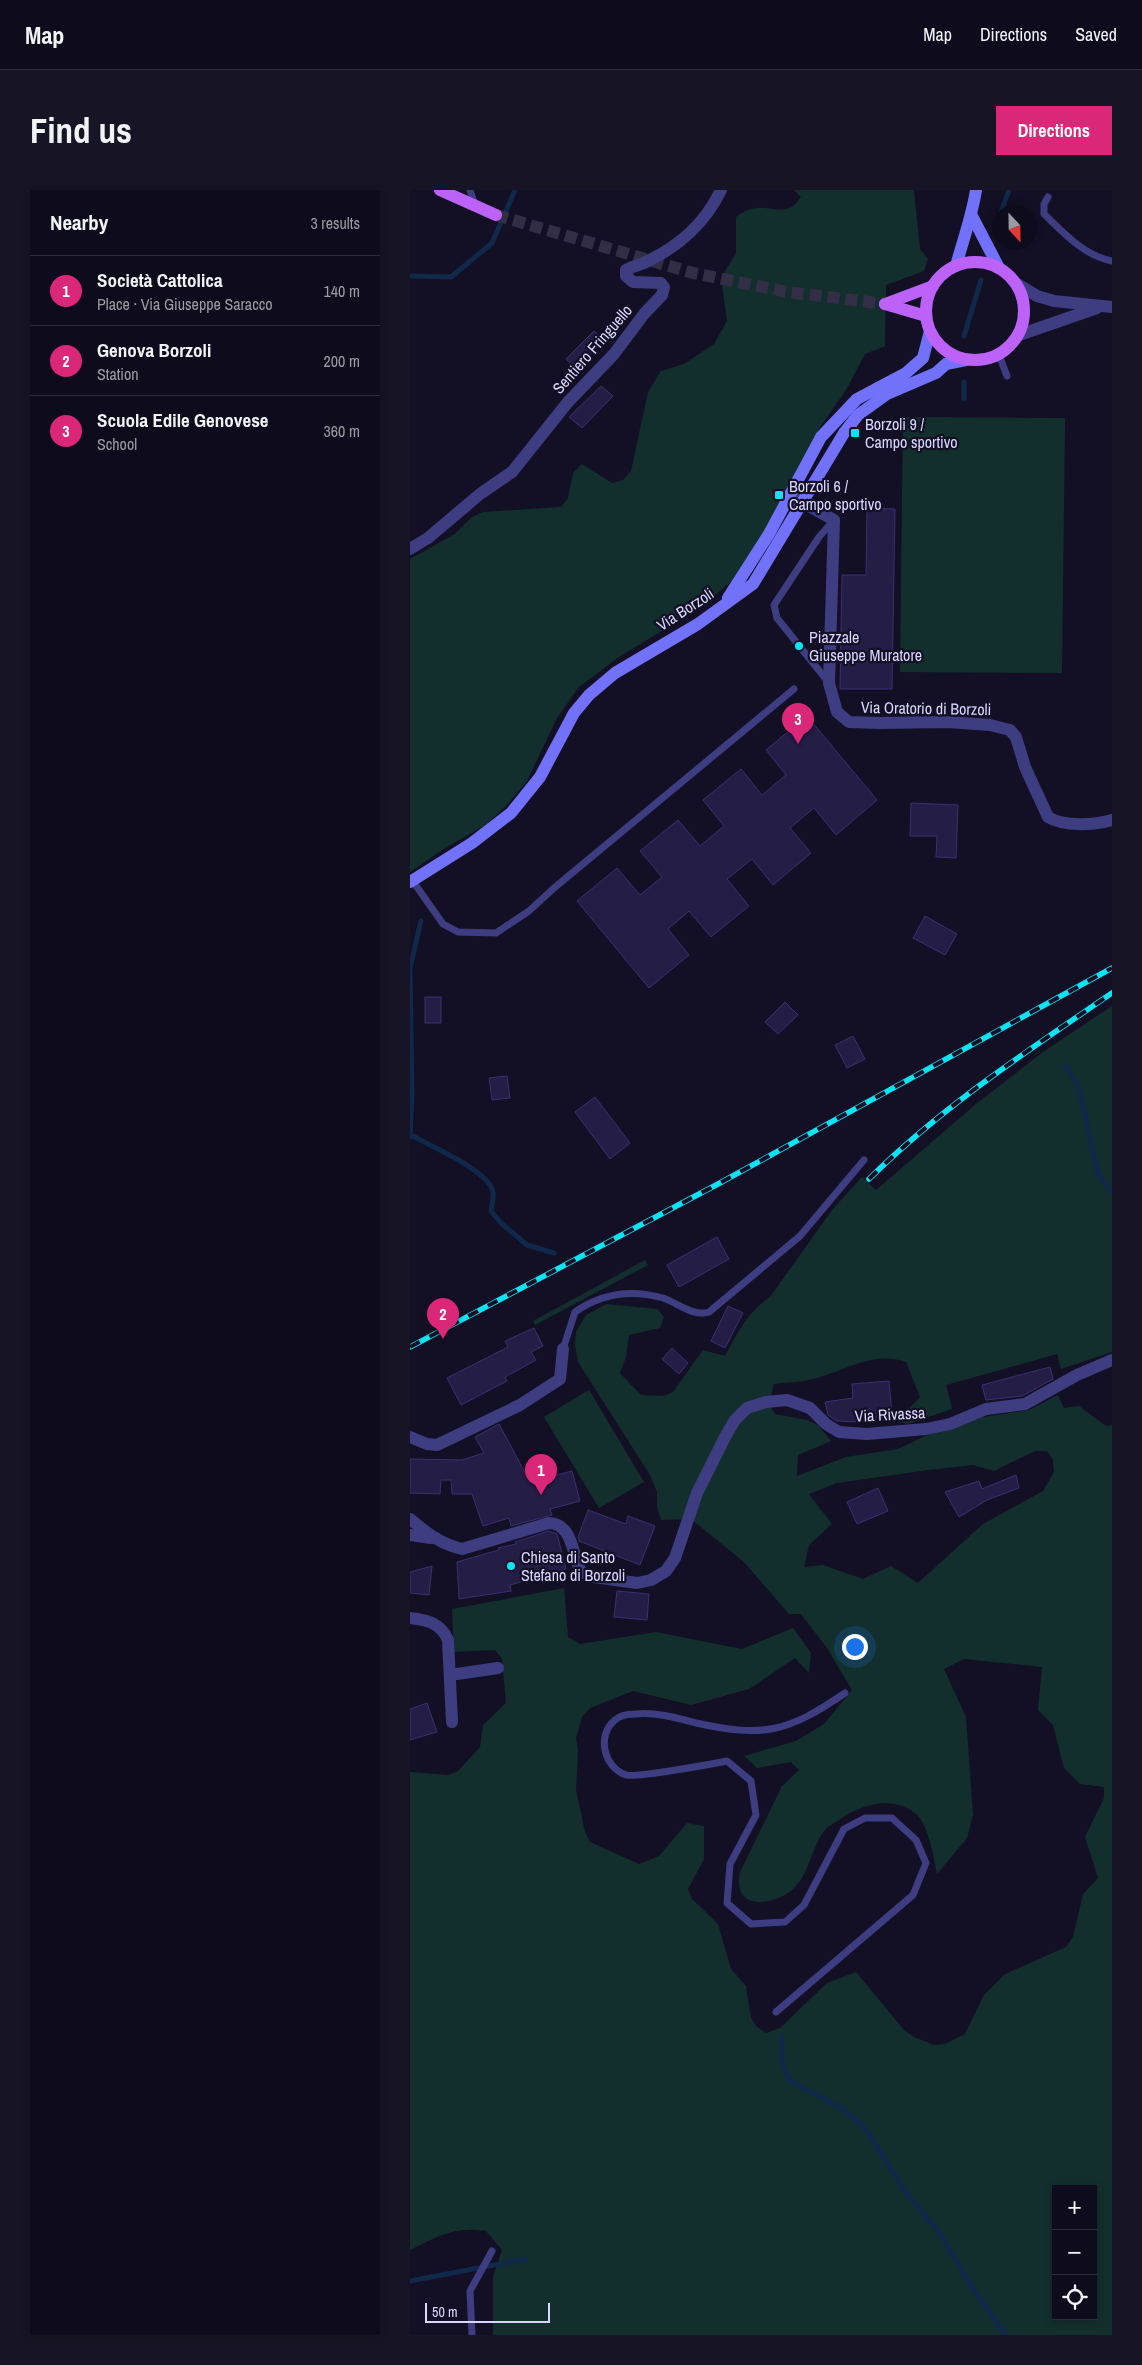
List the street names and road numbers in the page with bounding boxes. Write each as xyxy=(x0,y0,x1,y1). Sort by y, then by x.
street label: Sentiero Fringuello xyxy=(547,300,637,398)
street label: Via Borzoli xyxy=(652,582,718,636)
street label: Via Oratorio di Borzoli xyxy=(861,696,991,720)
street label: Via Rivassa xyxy=(854,1401,926,1427)

